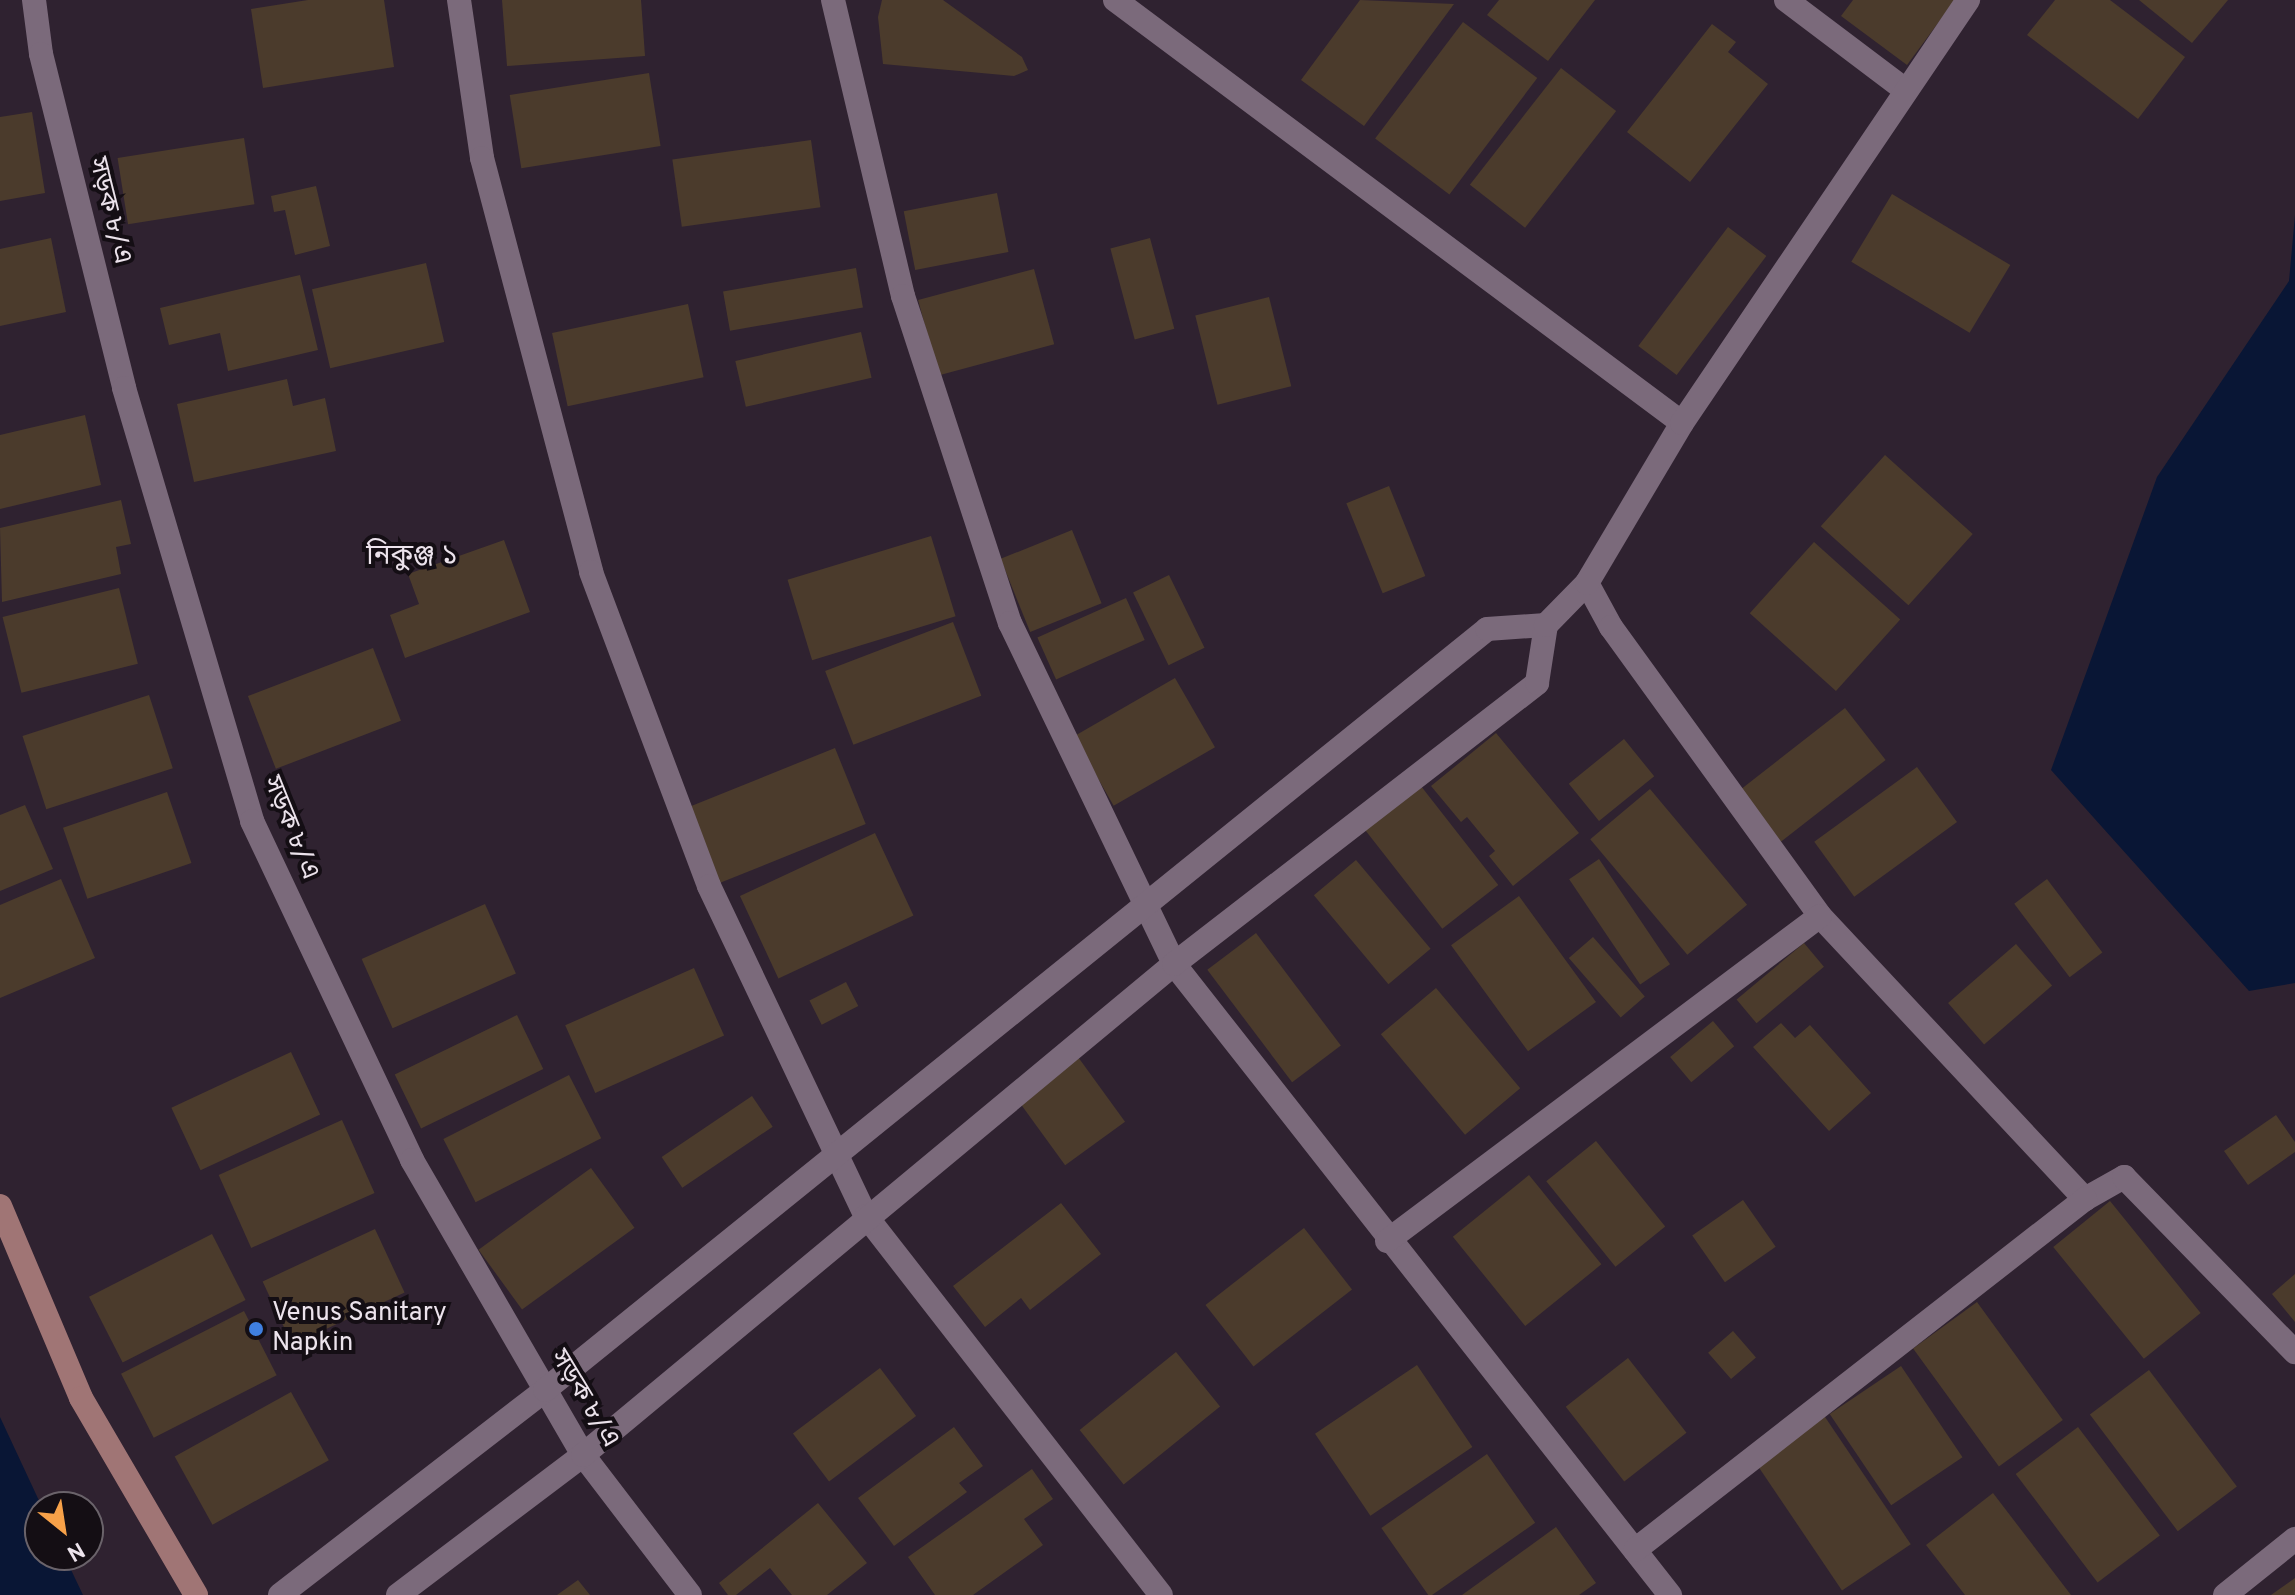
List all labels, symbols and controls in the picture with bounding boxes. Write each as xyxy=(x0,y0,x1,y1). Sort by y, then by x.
street label: সড়ক ৮/এ xyxy=(81,154,137,268)
district label: নিকুঞ্জ ১ xyxy=(366,540,458,574)
street label: সড়ক ৮/এ xyxy=(255,772,325,884)
place label: Venus Sanitary Napkin xyxy=(272,1298,447,1360)
marker: Venus Sanitary Napkin xyxy=(247,1320,265,1338)
street label: সড়ক ৮/এ xyxy=(543,1344,625,1454)
north arrow xyxy=(24,1491,104,1571)
text: N xyxy=(62,1535,89,1566)

